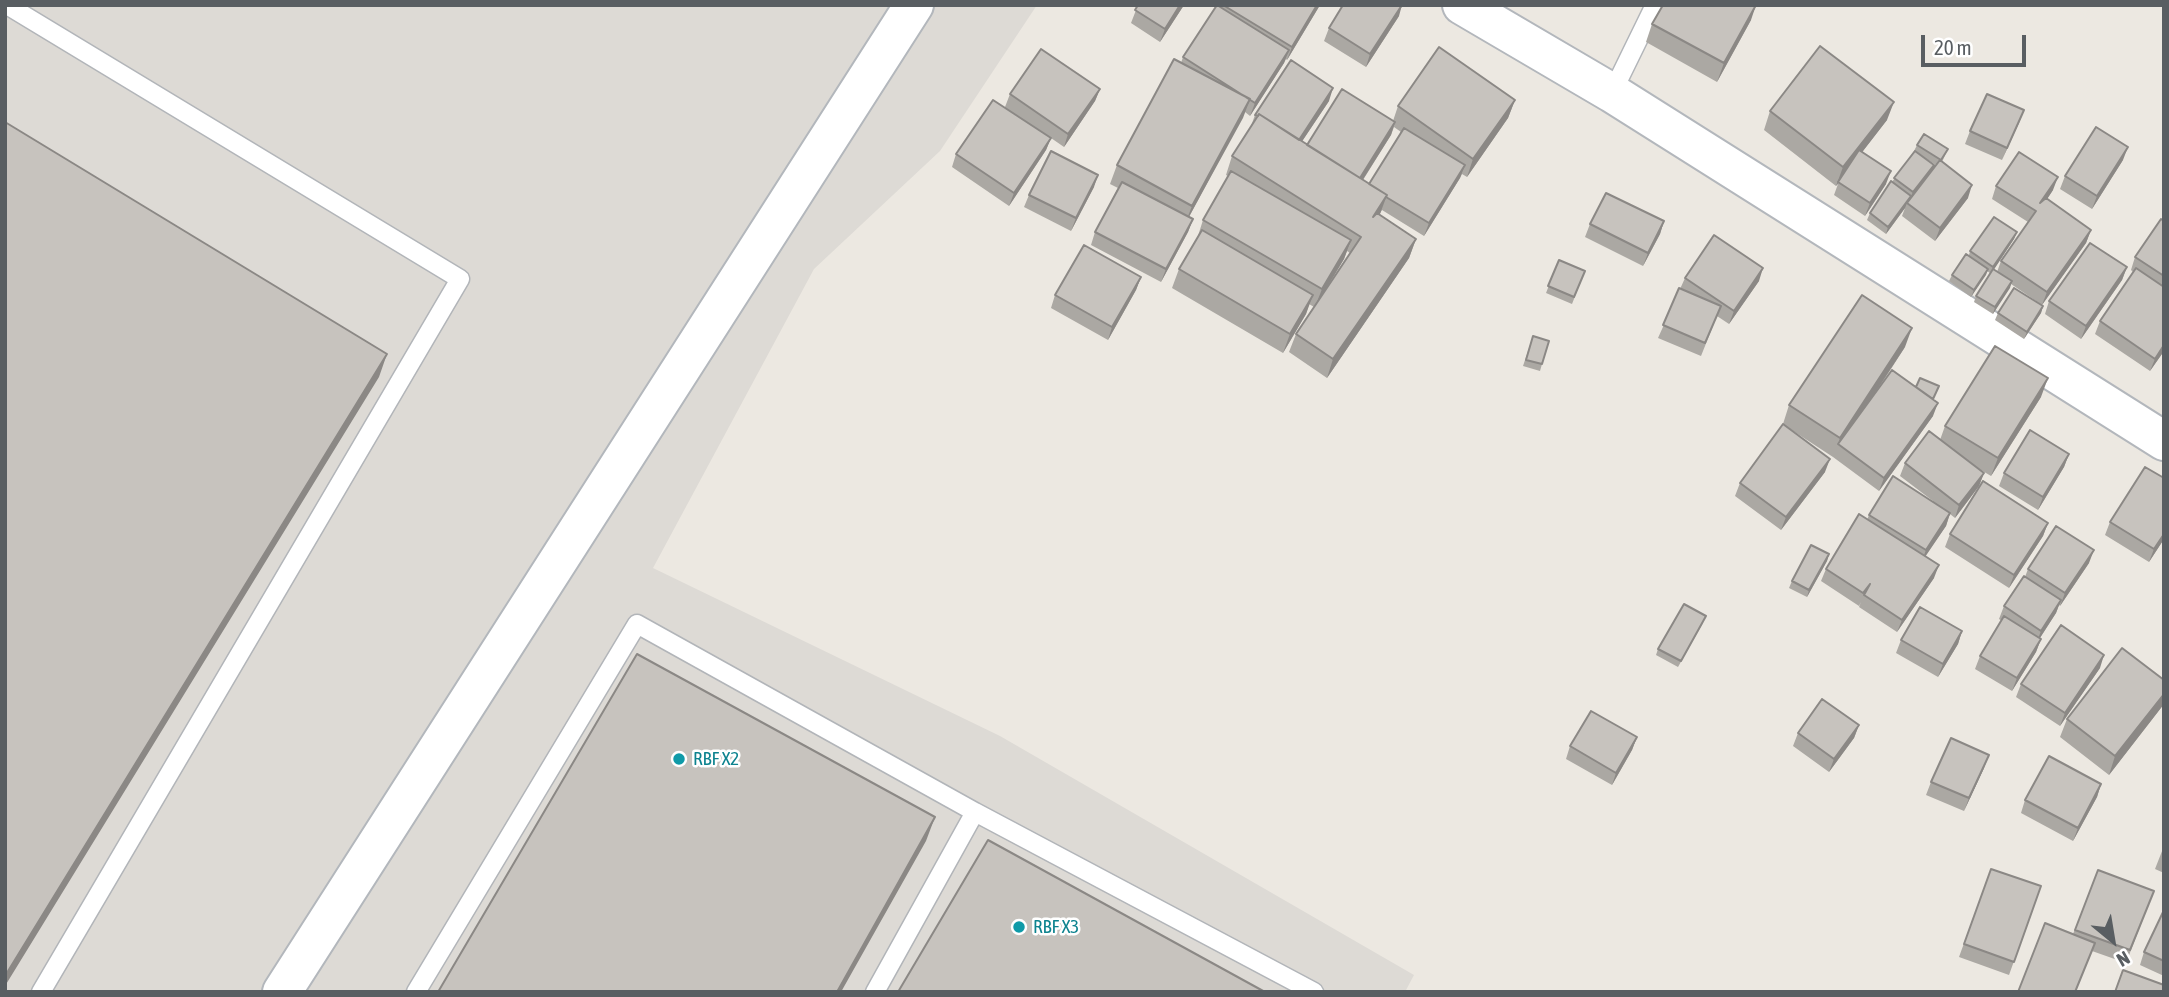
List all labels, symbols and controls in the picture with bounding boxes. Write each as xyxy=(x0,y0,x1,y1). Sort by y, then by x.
scale bar xyxy=(1924,21,2029,65)
text: 20 m xyxy=(1934,35,1972,59)
place label: RBF X2 xyxy=(693,748,739,770)
marker: RBF X2 xyxy=(671,751,687,767)
north arrow xyxy=(2078,906,2148,976)
place label: RBF X3 xyxy=(1033,916,1079,938)
marker: RBF X3 xyxy=(1011,919,1027,935)
text: N xyxy=(2113,947,2134,972)

